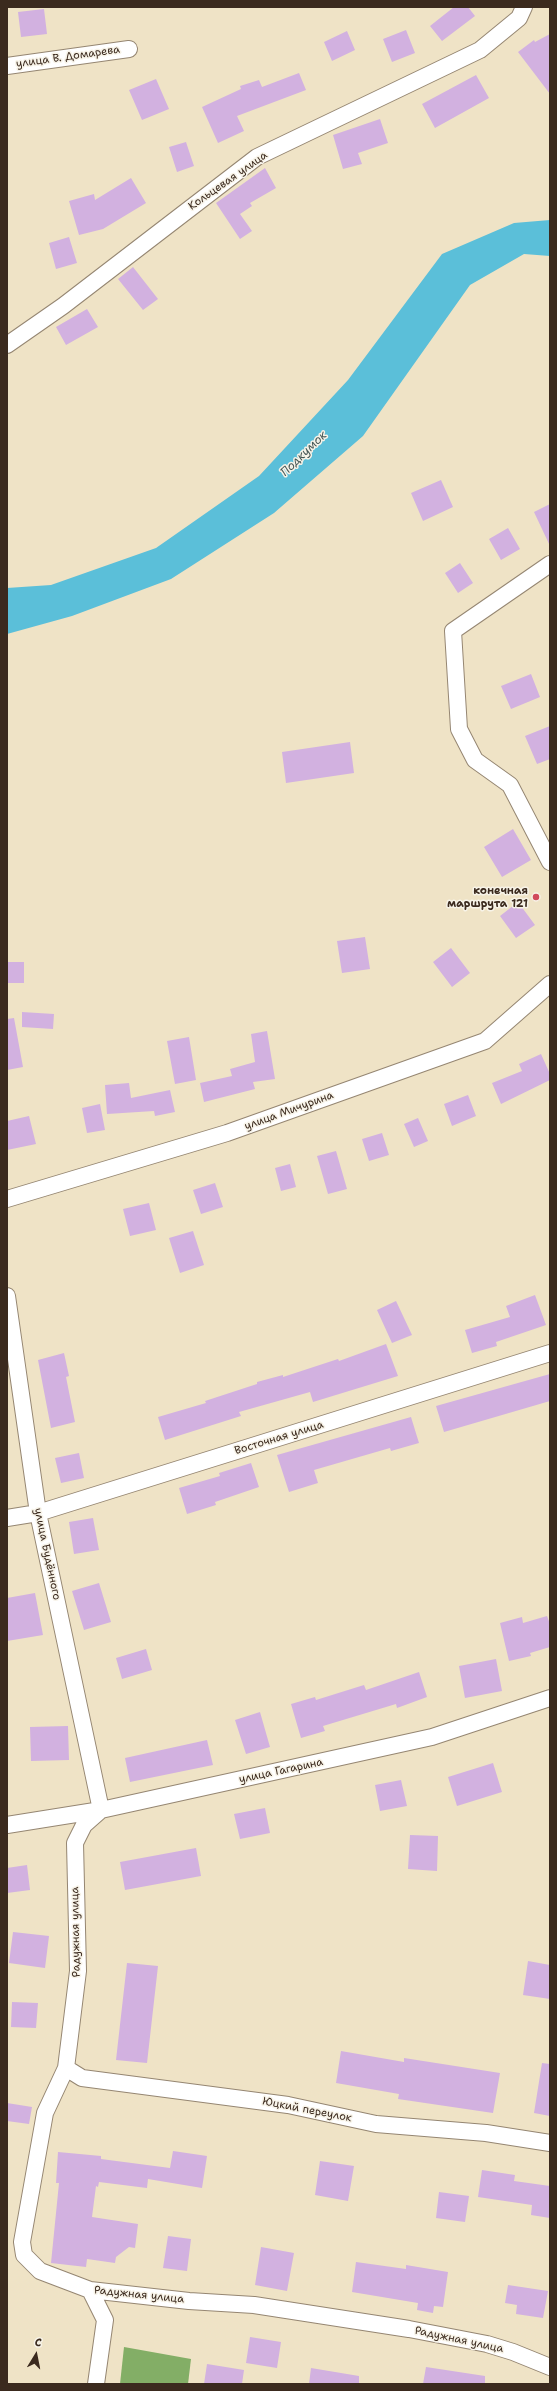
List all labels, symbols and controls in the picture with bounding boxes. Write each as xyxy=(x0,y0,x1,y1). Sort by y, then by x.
street label: улица В. Домарева xyxy=(15,43,121,71)
street label: Кольцевая улица xyxy=(186,149,270,213)
water label: Подкумок xyxy=(278,428,330,480)
place label: конечная маршрута 121 xyxy=(447,884,528,910)
marker: конечная маршрута 121 xyxy=(531,892,541,902)
street label: улица Мичурина xyxy=(243,1089,335,1133)
street label: Восточная улица xyxy=(233,1418,325,1458)
street label: улица Будённого xyxy=(31,1507,63,1601)
street label: улица Гагарина xyxy=(238,1756,324,1786)
street label: Радужная улица xyxy=(69,1887,83,1977)
street label: Юцкий переулок xyxy=(261,2095,353,2125)
street label: Радужная улица xyxy=(93,2284,185,2306)
street label: Радужная улица xyxy=(413,2324,505,2356)
north arrow xyxy=(16,2335,56,2375)
text: С xyxy=(34,2335,43,2351)

